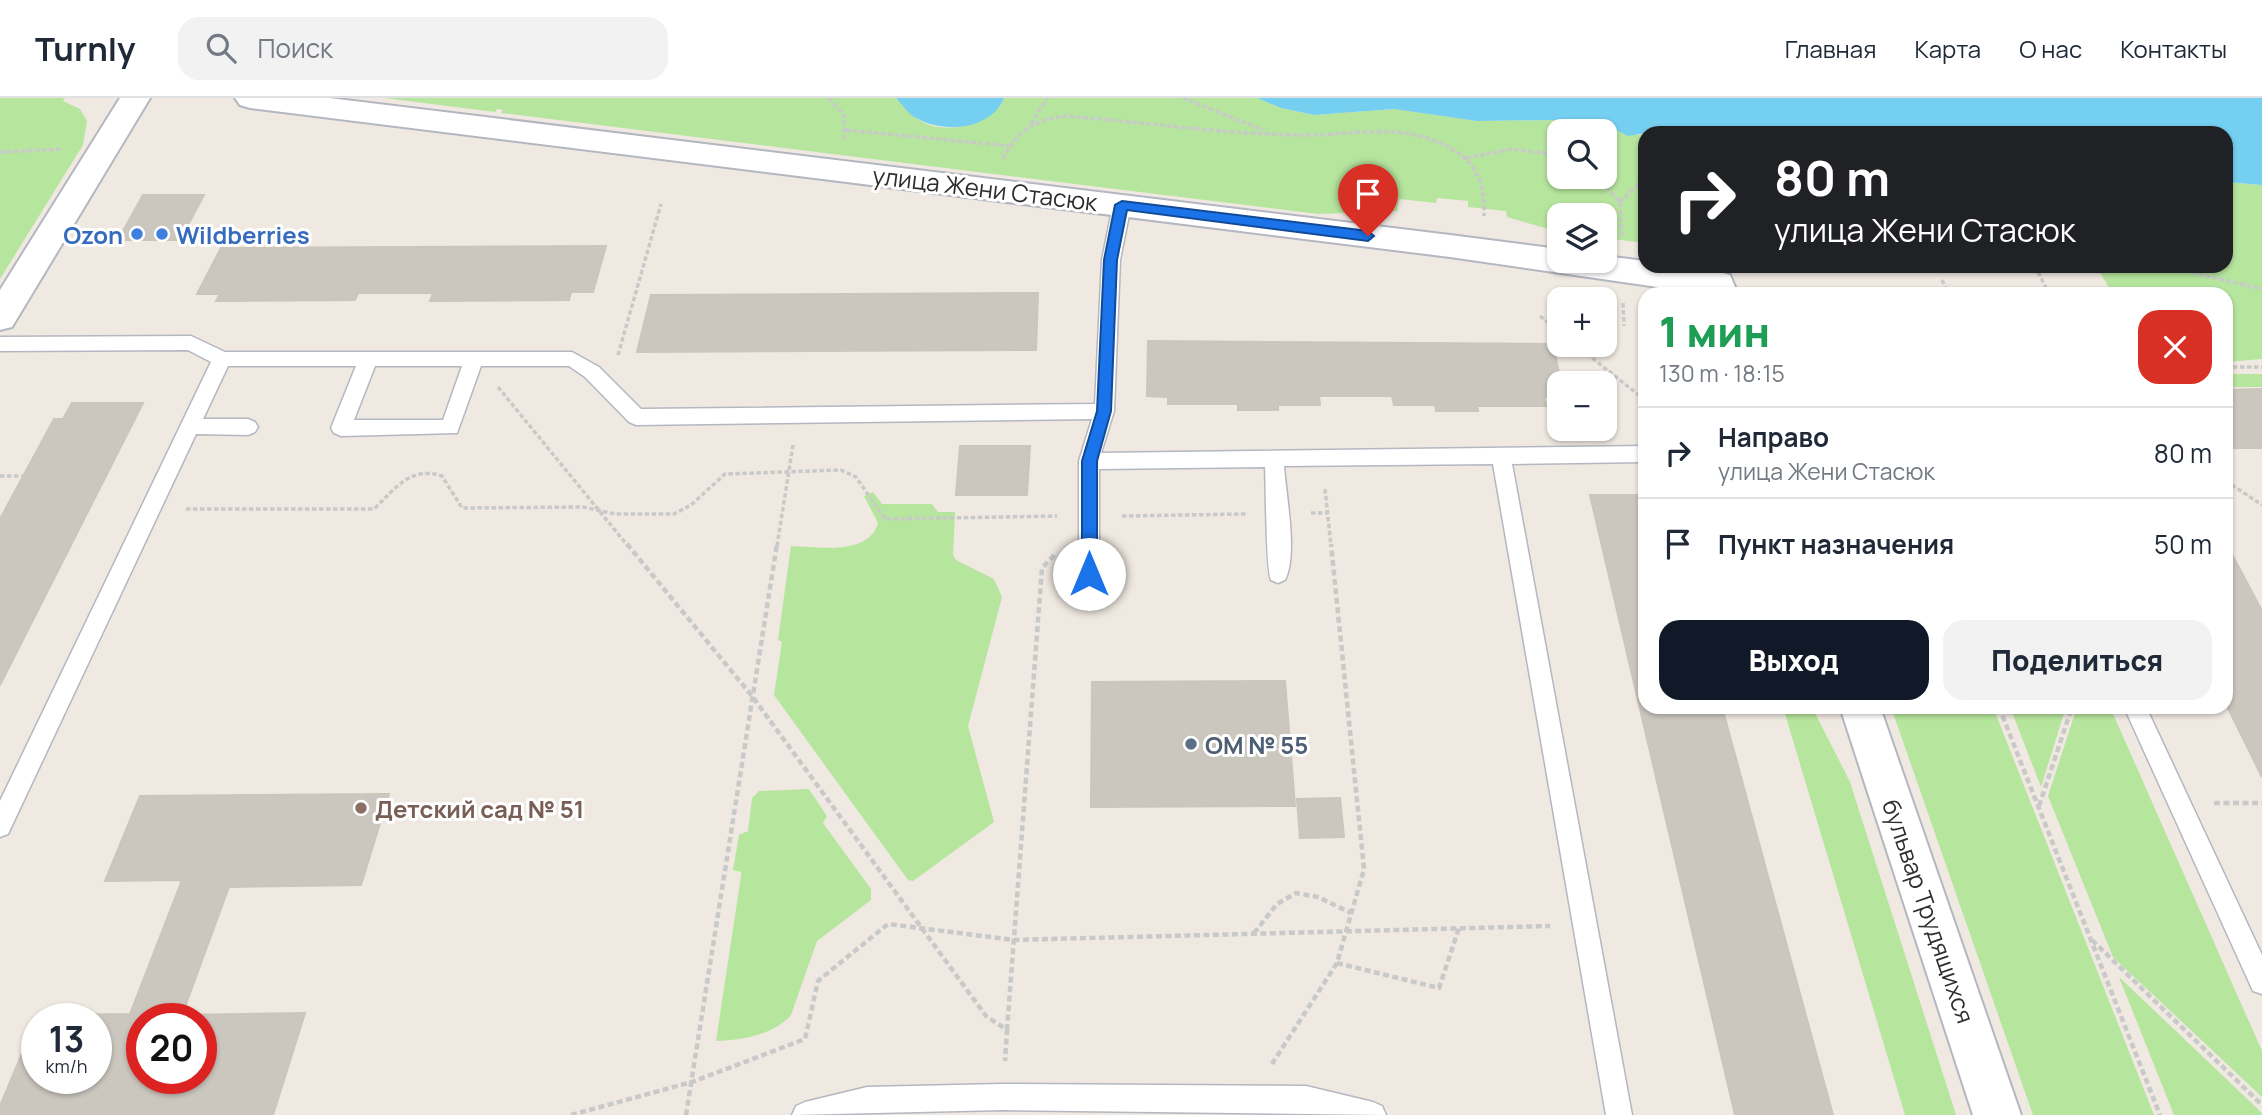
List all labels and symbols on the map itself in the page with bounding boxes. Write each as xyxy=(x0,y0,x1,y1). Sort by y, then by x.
street label: улица Жени Стасюк xyxy=(871,158,1100,218)
pin xyxy=(1338,164,1398,236)
place label: Ozon xyxy=(63,218,123,251)
place label: Wildberries xyxy=(176,218,310,251)
marker: Ozon xyxy=(129,226,145,242)
marker: Wildberries xyxy=(154,226,170,242)
position arrow xyxy=(1052,537,1126,611)
place label: ОМ № 55 xyxy=(1205,728,1308,761)
marker: ОМ № 55 xyxy=(1183,736,1199,752)
place label: Детский сад № 51 xyxy=(375,792,584,825)
street label: бульвар Трудящихся xyxy=(1875,795,1983,1027)
marker: Детский сад № 51 xyxy=(353,800,369,816)
speed limit sign: 20 xyxy=(126,1003,217,1094)

